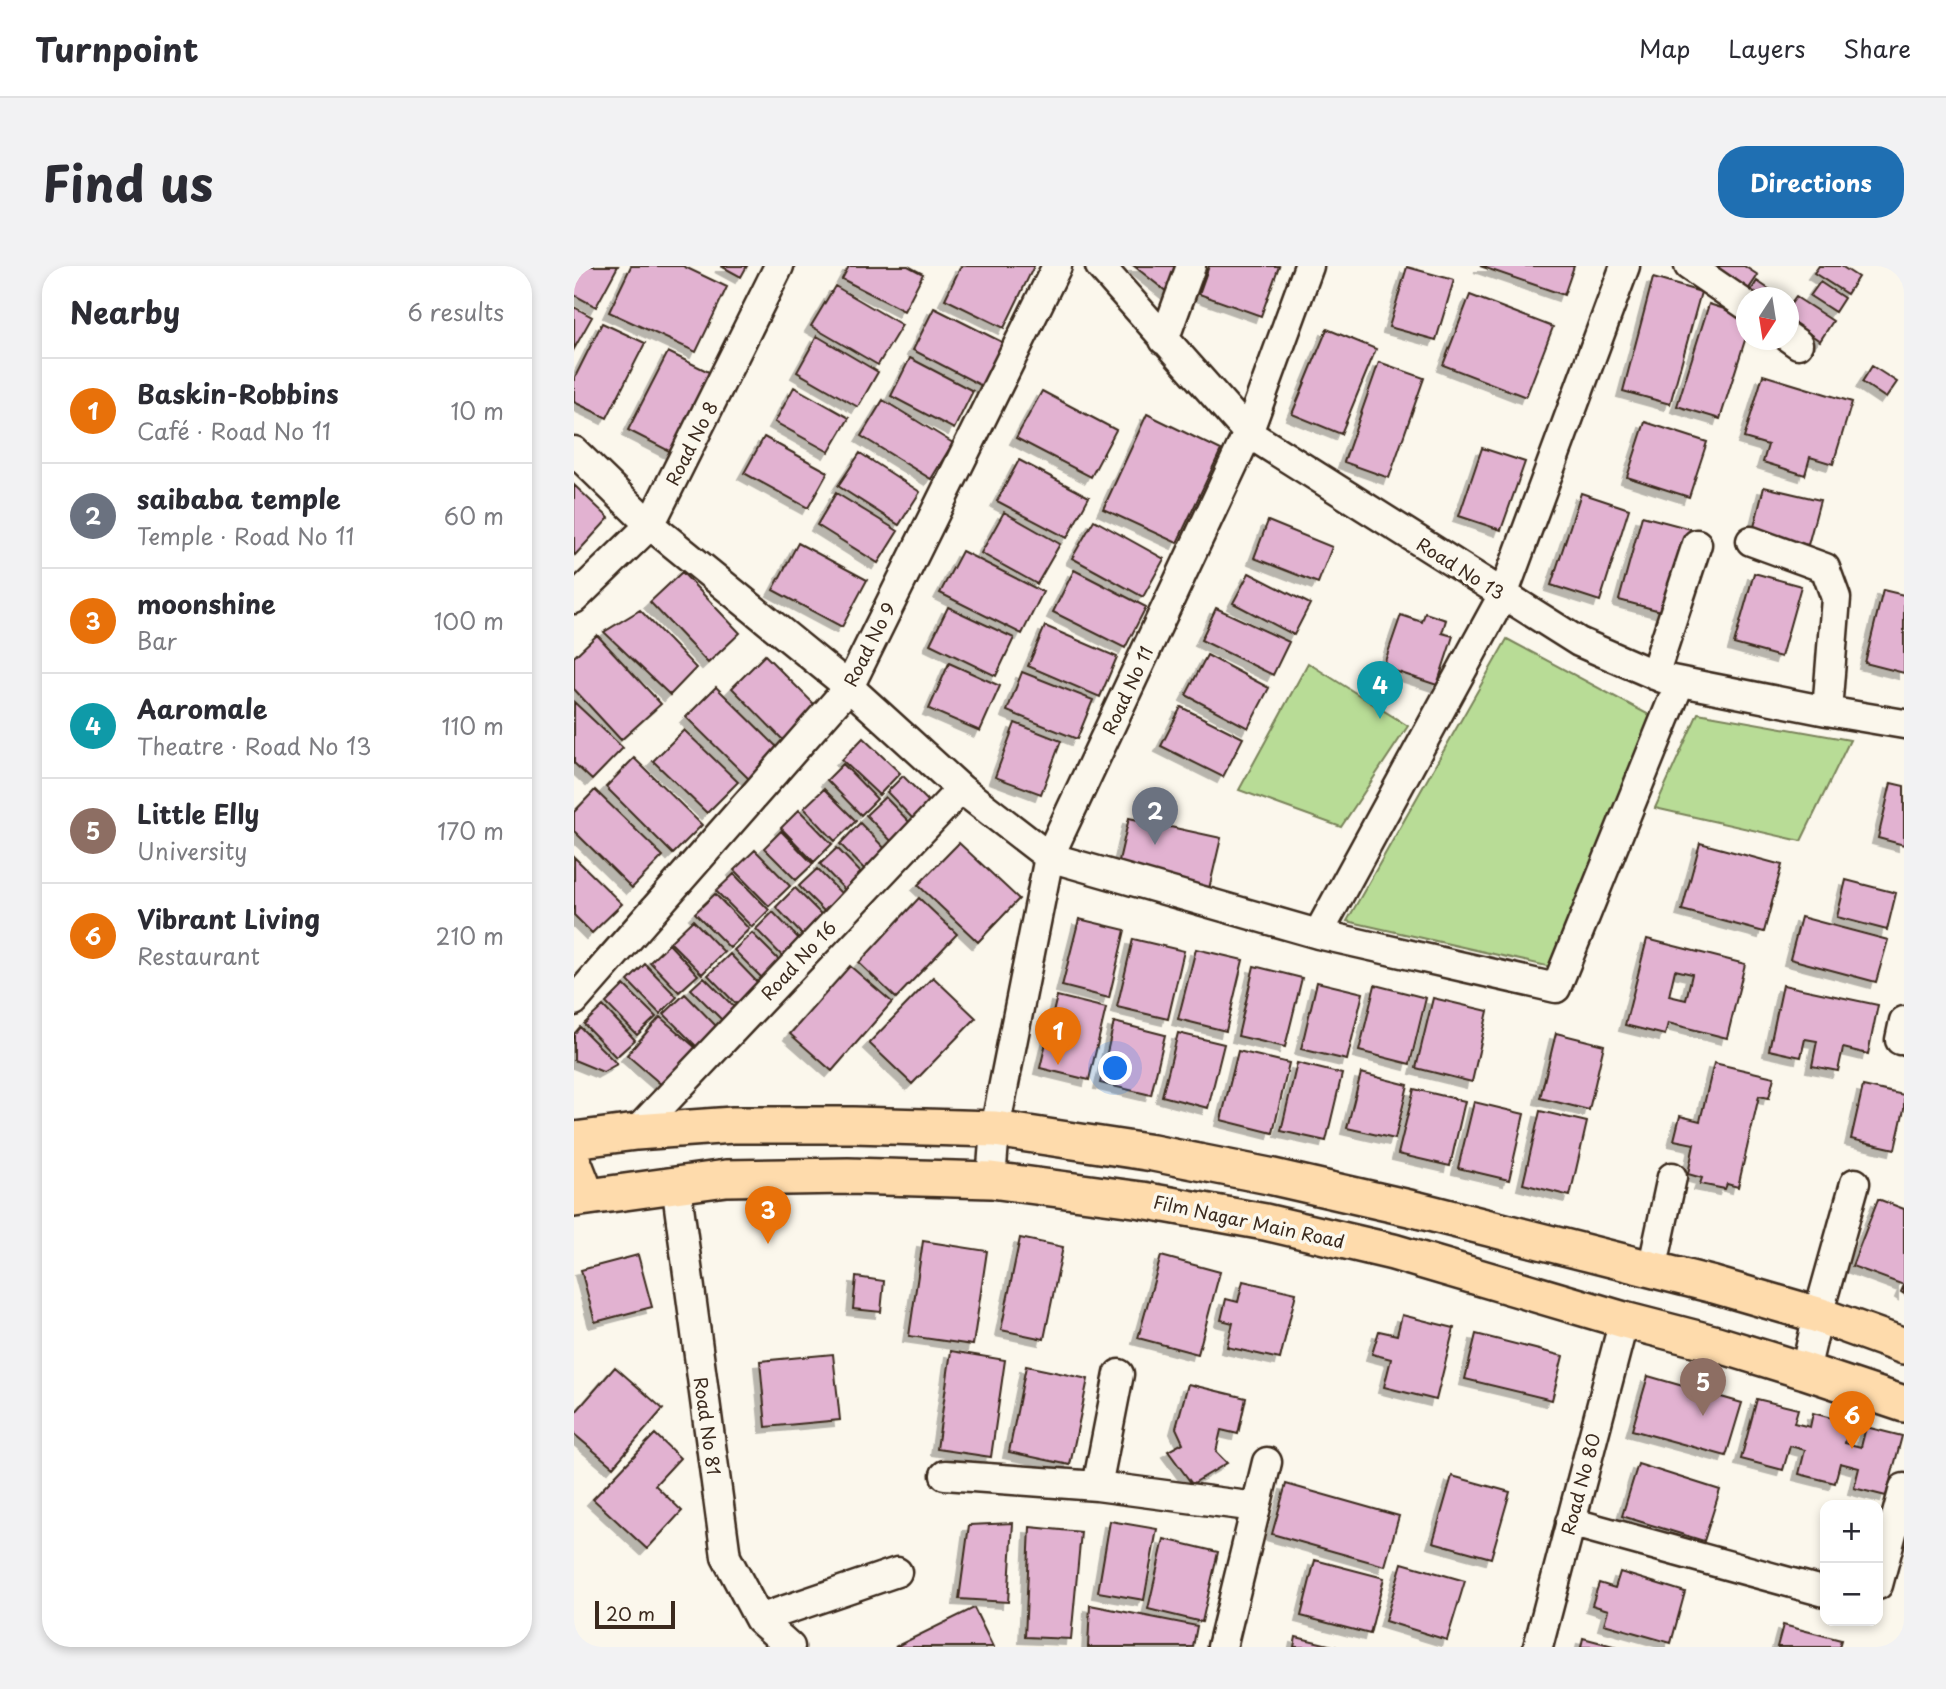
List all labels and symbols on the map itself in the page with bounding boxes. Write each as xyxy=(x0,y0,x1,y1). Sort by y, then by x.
north arrow xyxy=(1736,287,1799,350)
street label: Road No 8 xyxy=(658,396,724,490)
street label: Road No 13 xyxy=(1412,530,1510,606)
street label: Road No 9 xyxy=(836,597,902,691)
street label: Road No 11 xyxy=(1095,642,1159,738)
pin: 4 xyxy=(1357,661,1403,719)
pin: 2 xyxy=(1132,787,1178,845)
street label: Road No 16 xyxy=(754,914,842,1006)
pin: 1 xyxy=(1035,1007,1081,1065)
your location xyxy=(1098,1051,1132,1085)
pin: 3 xyxy=(745,1186,791,1244)
street label: Film Nagar Main Road xyxy=(1151,1188,1347,1254)
pin: 5 xyxy=(1680,1358,1726,1416)
street label: Road No 81 xyxy=(688,1375,728,1477)
pin: 6 xyxy=(1829,1391,1875,1449)
street label: Road No 80 xyxy=(1553,1430,1607,1538)
scale bar xyxy=(595,1598,676,1630)

